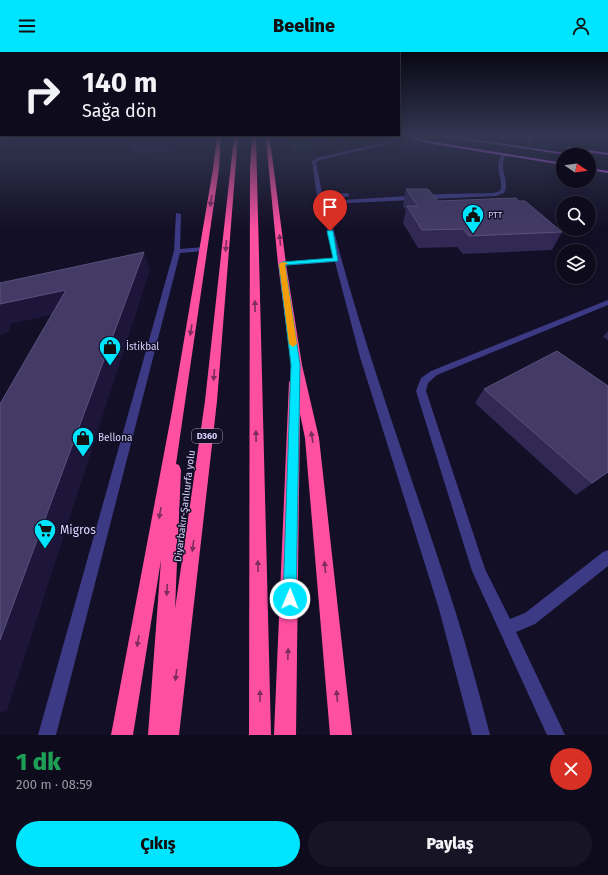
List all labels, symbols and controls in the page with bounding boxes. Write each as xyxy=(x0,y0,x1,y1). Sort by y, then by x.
icon: menu xyxy=(16,15,38,37)
text: Beeline xyxy=(273,15,335,37)
icon: person xyxy=(570,15,592,37)
text: 140 m xyxy=(82,66,158,99)
icon: right xyxy=(16,68,68,120)
text: Sağa dön xyxy=(82,100,157,122)
north arrow xyxy=(556,148,596,188)
map controls xyxy=(556,148,596,284)
pin xyxy=(313,190,347,231)
one-way arrow xyxy=(208,195,214,208)
icon: arrive xyxy=(319,196,341,218)
button: search xyxy=(556,196,596,236)
public building icon: PTT xyxy=(460,202,486,235)
place label: PTT xyxy=(488,210,503,220)
one-way arrow xyxy=(276,234,283,246)
one-way arrow xyxy=(222,239,229,252)
button: layers xyxy=(556,244,596,284)
one-way arrow xyxy=(251,300,258,312)
one-way arrow xyxy=(188,324,194,336)
shop icon: İstikbal xyxy=(97,334,123,367)
place label: İstikbal xyxy=(126,339,159,353)
one-way arrow xyxy=(210,369,217,381)
shop icon: Bellona xyxy=(70,425,96,458)
road number: D360 xyxy=(192,429,222,443)
one-way arrow xyxy=(253,429,259,442)
one-way arrow xyxy=(308,431,314,444)
place label: Bellona xyxy=(98,432,132,444)
street label: Diyarbakır-Şanlıurfa yolu xyxy=(171,449,198,563)
one-way arrow xyxy=(157,507,163,519)
supermarket icon: Migros xyxy=(32,517,58,550)
place label: Migros xyxy=(60,523,96,537)
one-way arrow xyxy=(190,540,196,552)
one-way arrow xyxy=(255,559,261,572)
one-way arrow xyxy=(321,561,328,573)
position arrow xyxy=(269,578,311,620)
one-way arrow xyxy=(164,584,171,596)
one-way arrow xyxy=(135,635,141,647)
one-way arrow xyxy=(284,648,291,660)
one-way arrow xyxy=(173,669,179,681)
one-way arrow xyxy=(257,689,263,702)
one-way arrow xyxy=(334,690,340,702)
text: 1 dk xyxy=(16,748,61,776)
button: close xyxy=(550,748,592,790)
text: 200 m · 08:59 xyxy=(16,777,92,792)
button: Çıkış xyxy=(16,821,300,867)
button: Paylaş xyxy=(308,821,592,867)

